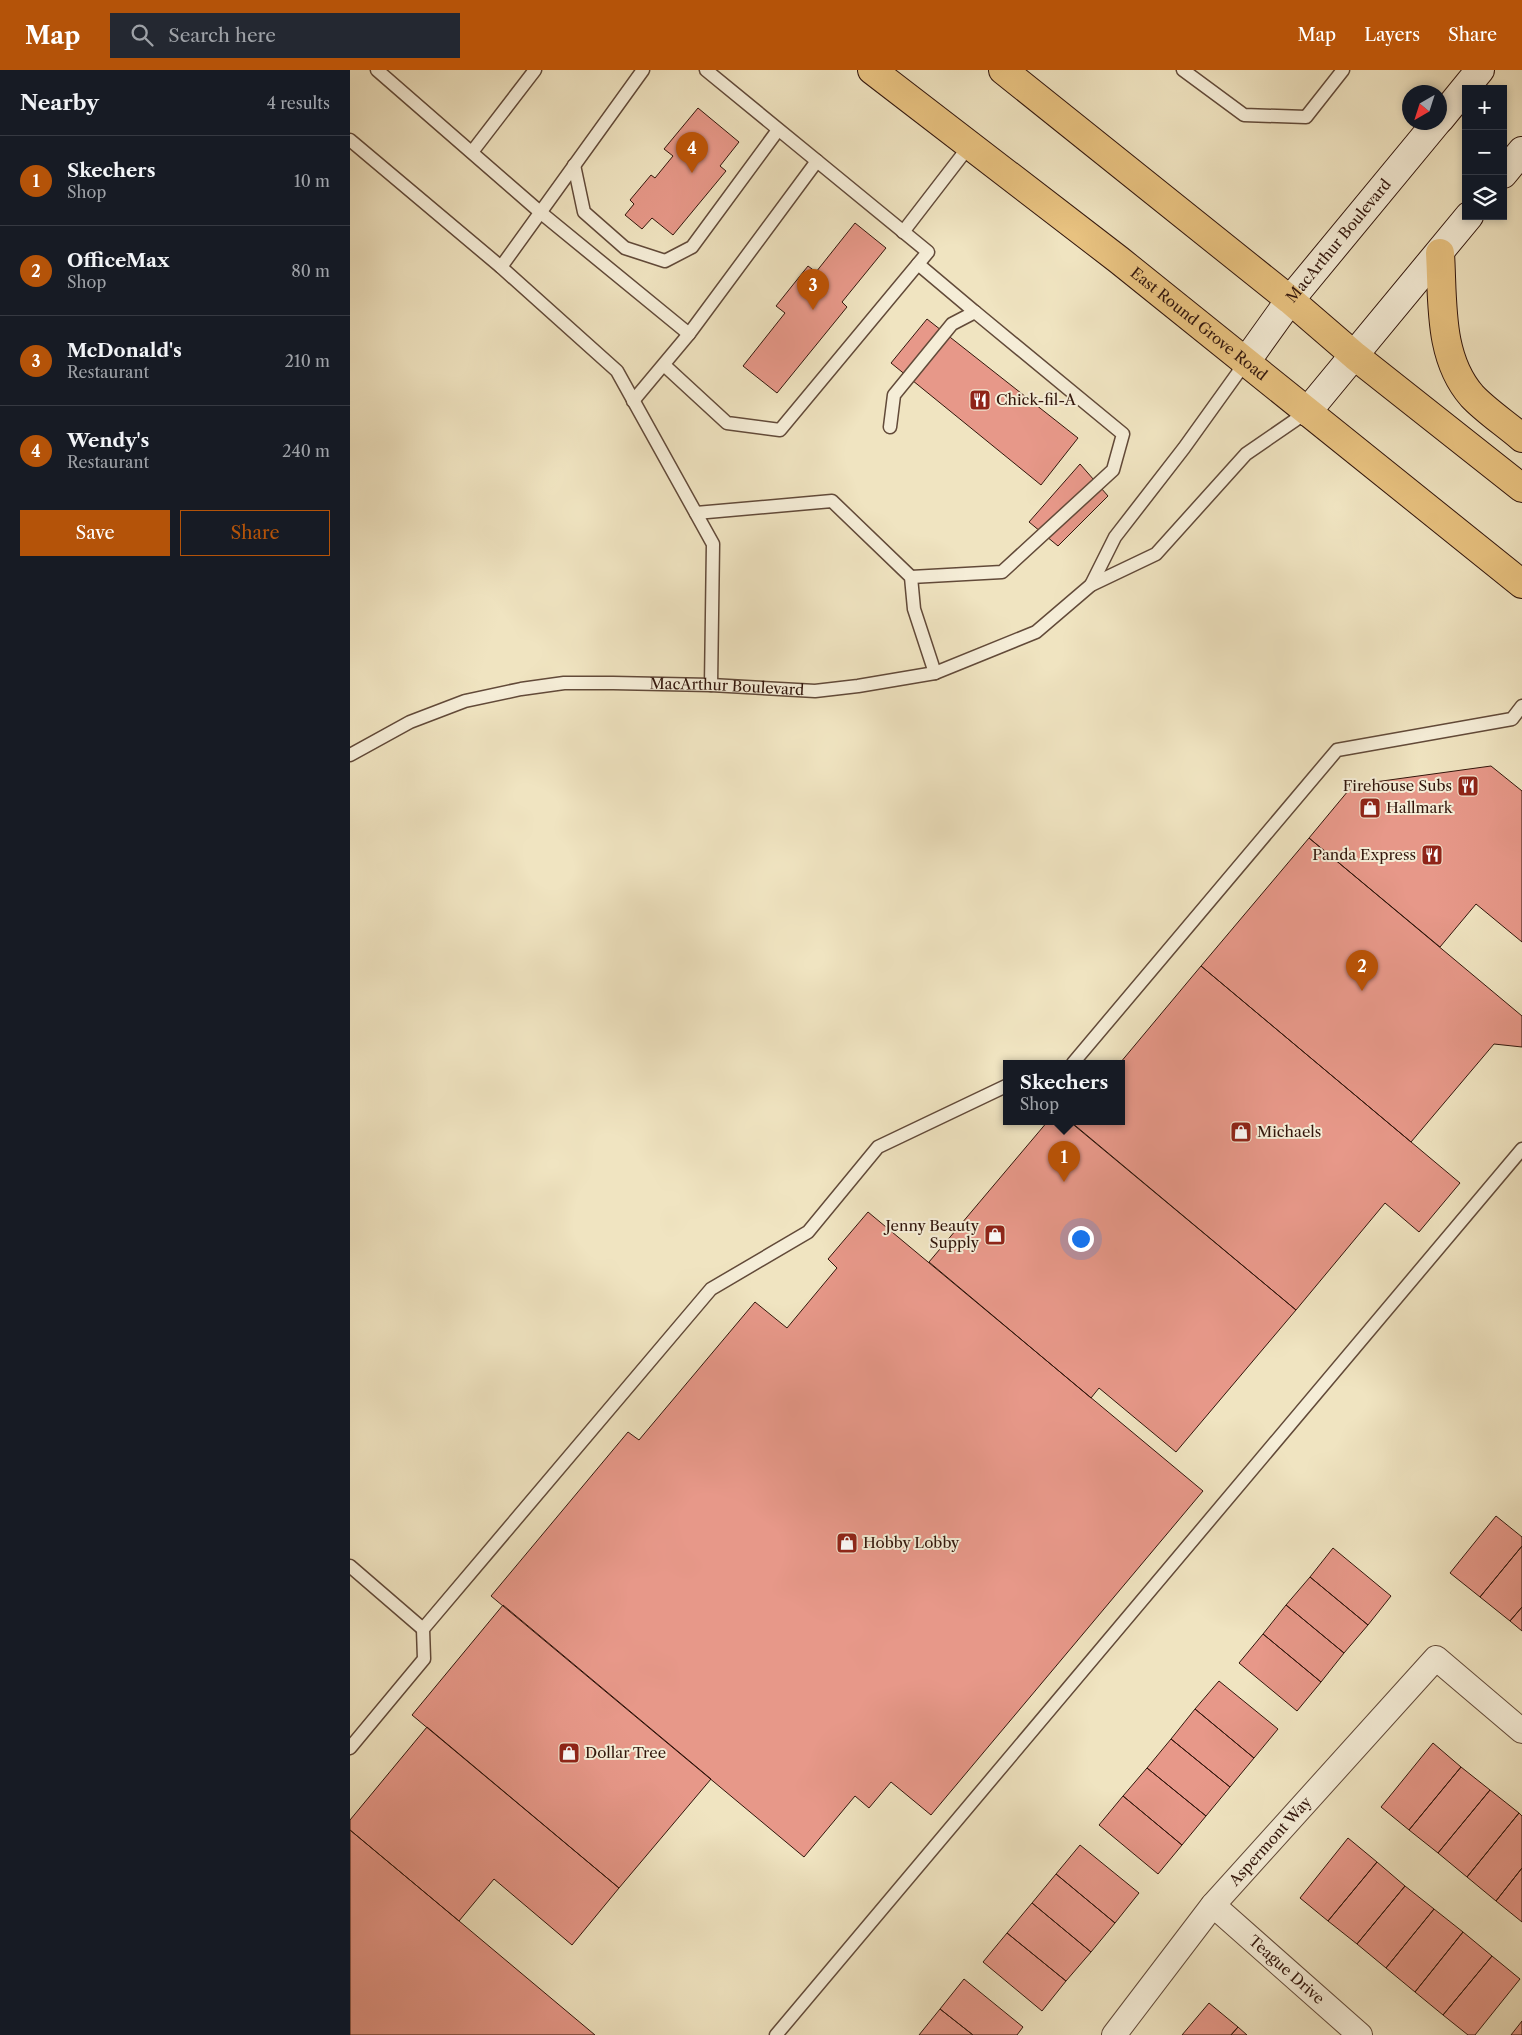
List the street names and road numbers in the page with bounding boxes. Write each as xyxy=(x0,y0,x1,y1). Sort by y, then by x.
street label: MacArthur Boulevard xyxy=(1282,175,1395,306)
street label: East Round Grove Road xyxy=(1127,263,1271,384)
street label: MacArthur Boulevard xyxy=(649,674,805,699)
street label: Aspermont Way xyxy=(1224,1792,1316,1891)
street label: Teague Drive xyxy=(1245,1931,1329,2008)

